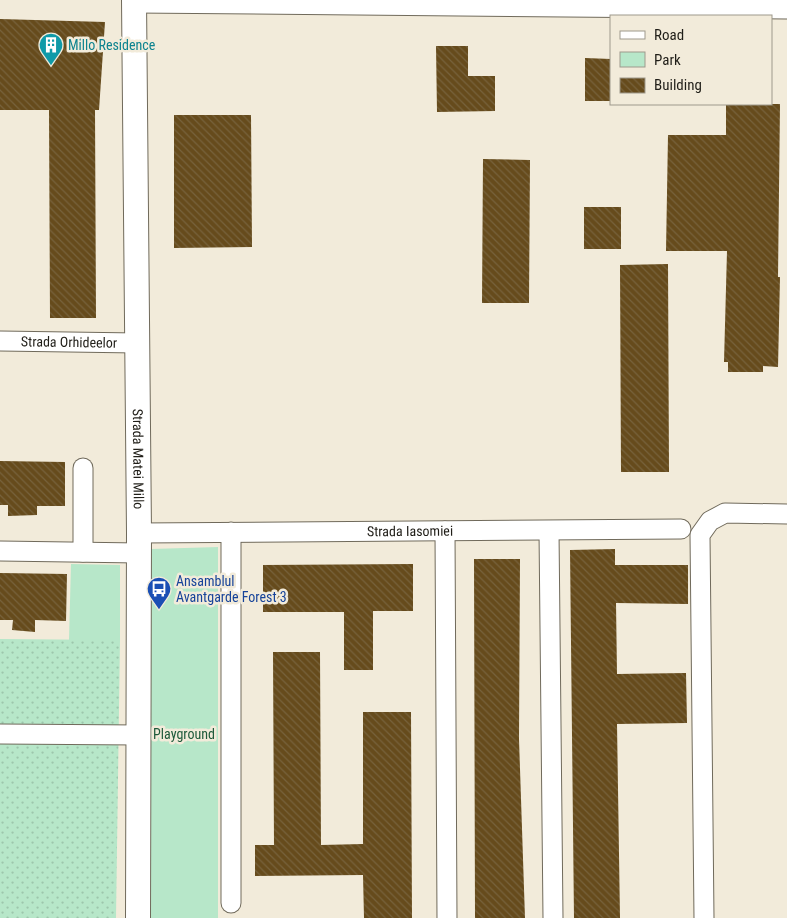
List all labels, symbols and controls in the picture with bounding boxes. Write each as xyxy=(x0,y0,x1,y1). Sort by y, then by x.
legend xyxy=(610,15,772,105)
text: Road xyxy=(654,26,684,44)
building icon: Millo Residence xyxy=(38,32,64,66)
place label: Millo Residence xyxy=(68,37,156,53)
text: Park xyxy=(654,51,681,69)
text: Building xyxy=(654,76,702,94)
street label: Strada Orhideelor xyxy=(21,333,117,351)
street label: Strada Matei Millo xyxy=(130,409,147,509)
street label: Strada Iasomiei xyxy=(367,523,453,539)
place label: Ansamblul Avantgarde Forest 3 xyxy=(176,573,287,605)
bus stop icon: Ansamblul Avantgarde Forest 3 xyxy=(146,576,172,610)
park label: Playground xyxy=(153,726,215,742)

